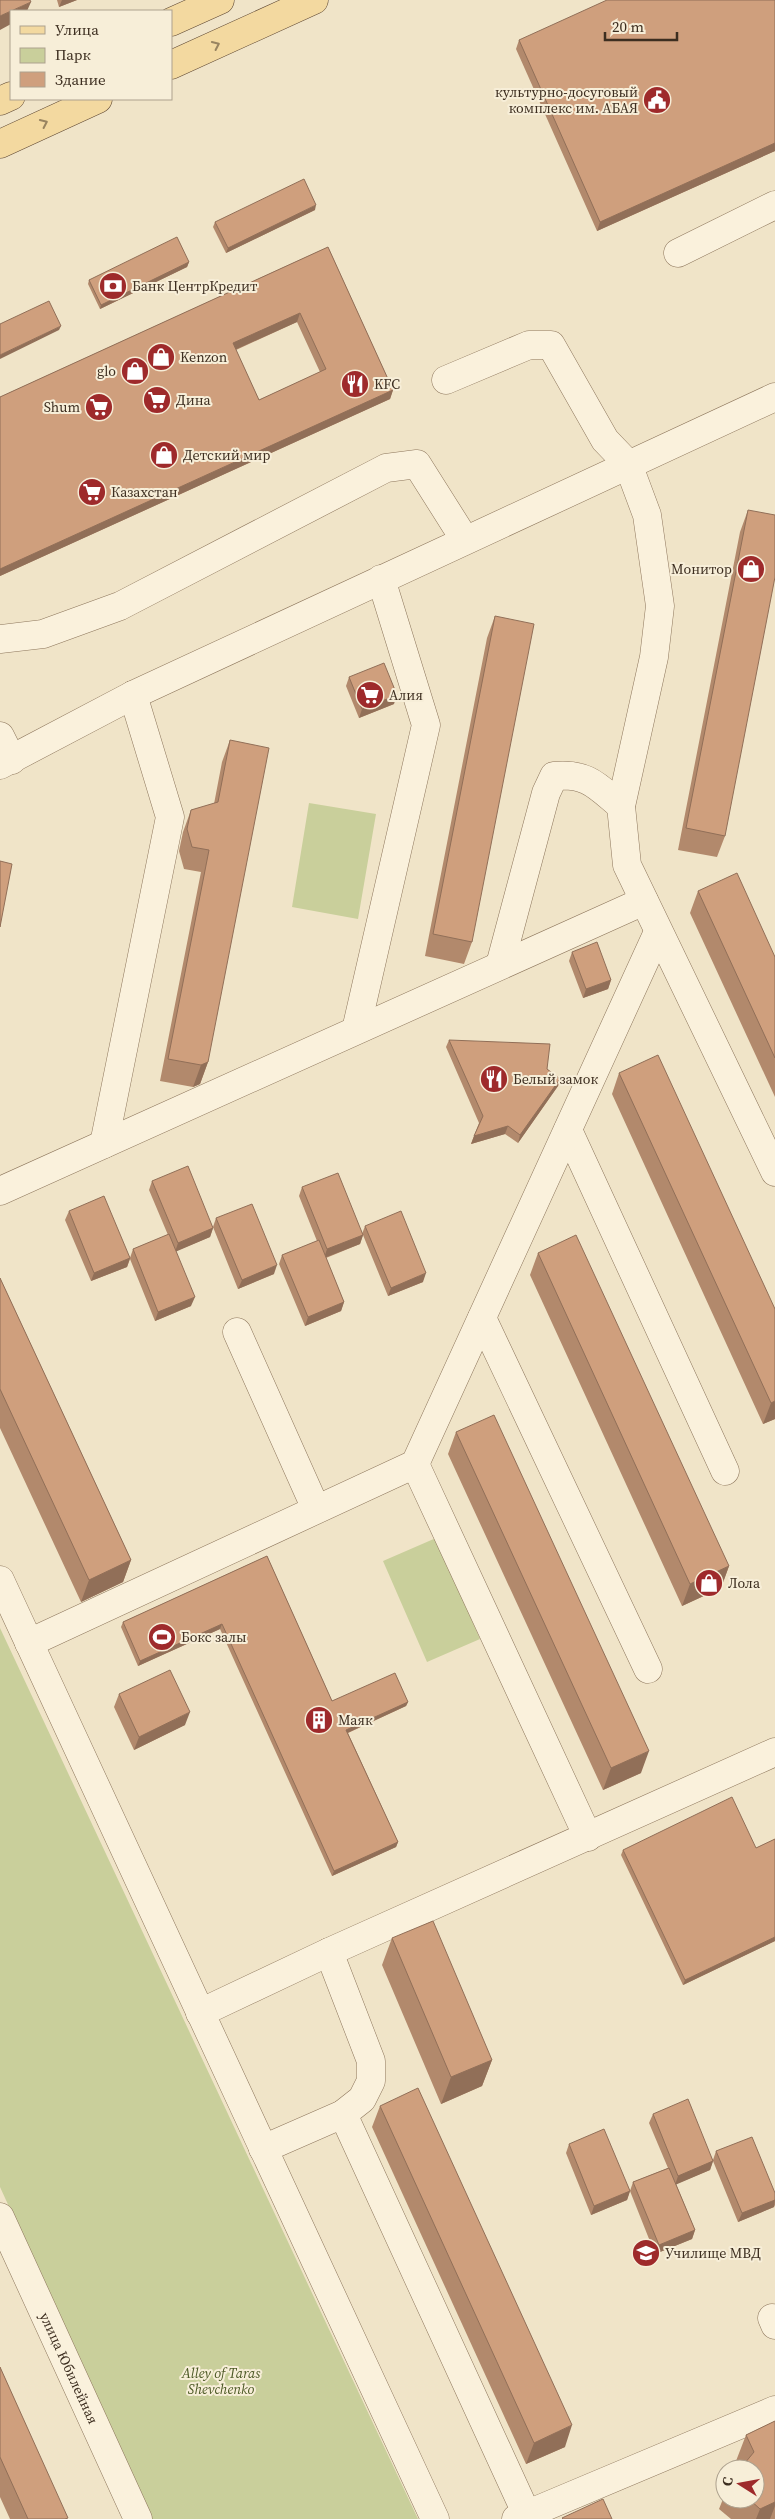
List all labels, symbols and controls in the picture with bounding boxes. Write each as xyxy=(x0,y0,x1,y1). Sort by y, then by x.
legend xyxy=(10,10,172,100)
scale bar xyxy=(605,10,678,42)
text: 20 m xyxy=(612,16,644,37)
text: Улица xyxy=(55,19,99,40)
one-way arrow xyxy=(211,40,220,51)
text: Парк xyxy=(55,44,91,65)
text: Здание xyxy=(55,69,106,90)
place label: культурно-досуговый комплекс им. АБАЯ xyxy=(495,82,638,118)
public building icon: культурно-досуговый комплекс им. АБАЯ xyxy=(642,85,672,115)
one-way arrow xyxy=(39,119,48,130)
bank icon: Банк ЦентрКредит xyxy=(98,271,128,301)
place label: Банк ЦентрКредит xyxy=(132,276,258,296)
shop icon: Kenzon xyxy=(146,342,176,372)
place label: Kenzon xyxy=(180,347,228,367)
shop icon: glo xyxy=(120,356,150,386)
place label: glo xyxy=(97,361,116,381)
restaurant icon: KFC xyxy=(340,369,370,399)
place label: KFC xyxy=(374,374,400,394)
supermarket icon: Дина xyxy=(142,385,172,415)
place label: Дина xyxy=(176,390,212,410)
supermarket icon: Shum xyxy=(84,392,114,422)
place label: Shum xyxy=(44,397,80,417)
shop icon: Детский мир xyxy=(149,440,179,470)
place label: Детский мир xyxy=(183,445,270,465)
supermarket icon: Казахстан xyxy=(77,477,107,507)
place label: Казахстан xyxy=(111,482,178,502)
shop icon: Монитор xyxy=(736,554,766,584)
place label: Монитор xyxy=(671,559,732,579)
supermarket icon: Алия xyxy=(355,680,385,710)
place label: Алия xyxy=(389,685,423,705)
restaurant icon: Белый замок xyxy=(479,1064,509,1094)
place label: Белый замок xyxy=(513,1069,598,1089)
shop icon: Лола xyxy=(694,1568,724,1598)
place label: Лола xyxy=(728,1573,761,1593)
sports icon: Бокс залы xyxy=(147,1622,177,1652)
place label: Бокс залы xyxy=(181,1627,247,1647)
building icon: Маяк xyxy=(304,1705,334,1735)
place label: Маяк xyxy=(338,1710,373,1730)
school or university icon: Училище МВД xyxy=(631,2238,661,2268)
place label: Училище МВД xyxy=(665,2243,761,2263)
street label: улица Юбилейная xyxy=(35,2309,103,2427)
park label: Alley of Taras Shevchenko xyxy=(181,2363,261,2399)
north arrow xyxy=(715,2459,765,2509)
text: С xyxy=(717,2475,738,2488)

